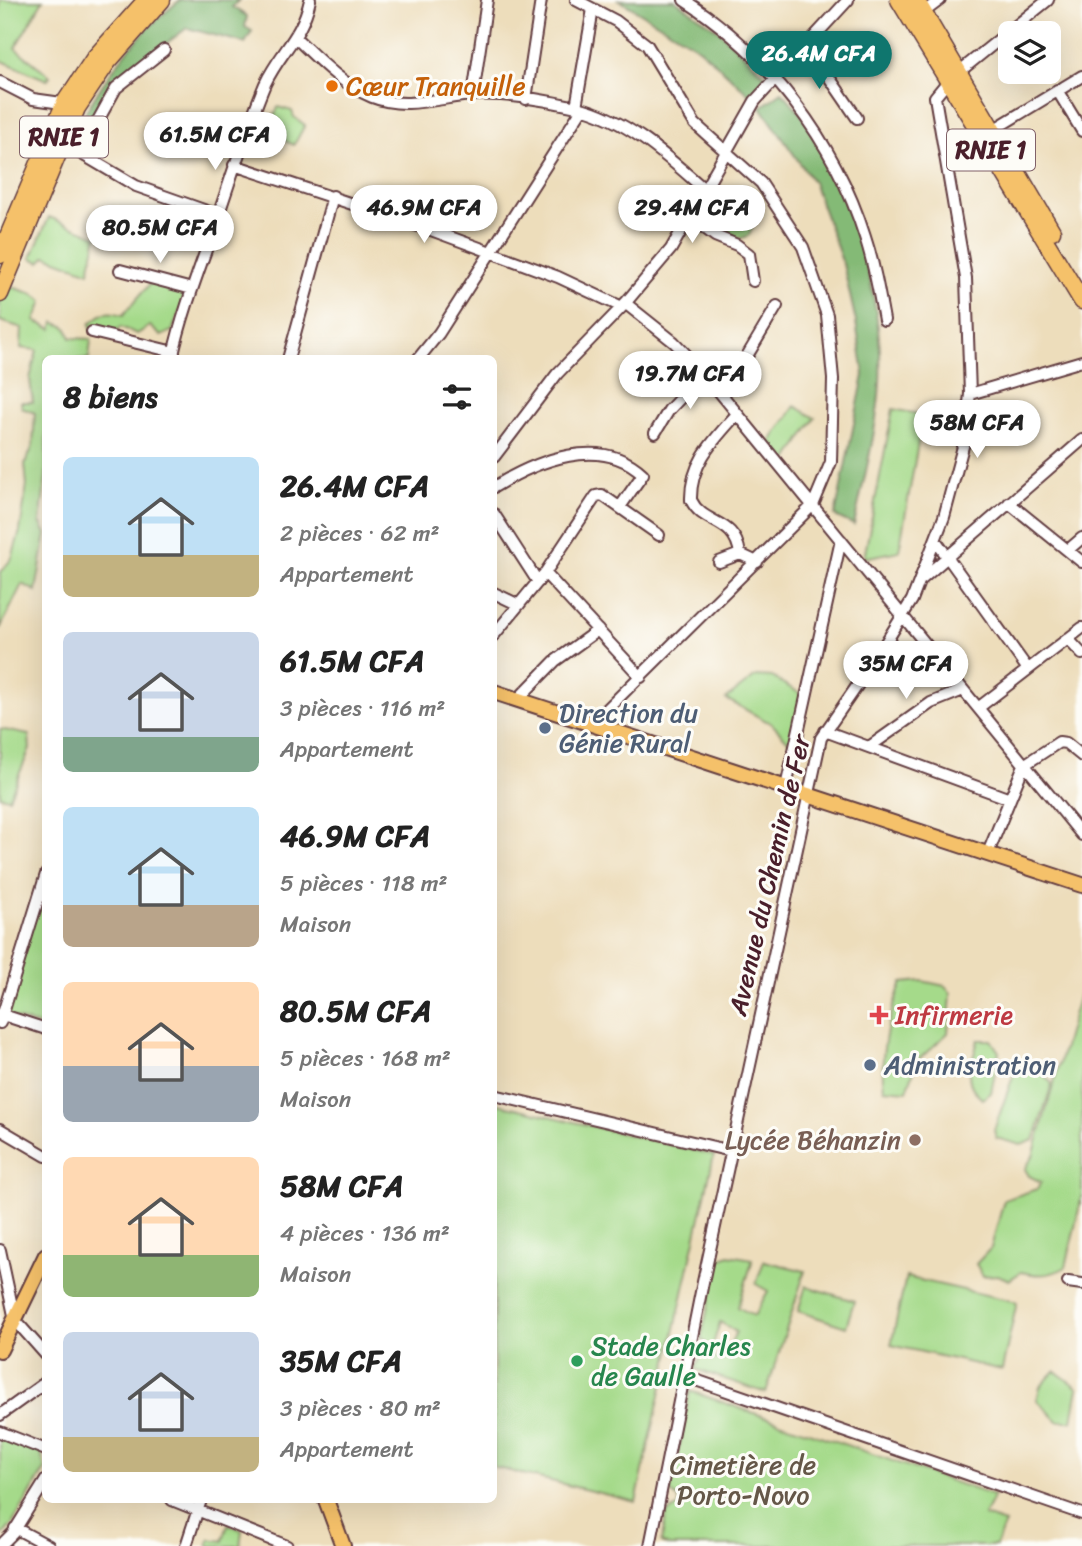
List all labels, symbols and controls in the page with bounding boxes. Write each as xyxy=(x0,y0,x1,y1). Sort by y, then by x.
map controls xyxy=(998,21,1061,84)
button: layers xyxy=(998,21,1061,84)
pin: 26.4M CFA xyxy=(739,32,899,91)
text: 26.4M CFA xyxy=(762,33,876,74)
place label: Cœur Tranquille xyxy=(346,63,526,109)
marker: Cœur Tranquille xyxy=(324,78,340,94)
pin: 61.5M CFA xyxy=(135,113,295,172)
text: 61.5M CFA xyxy=(160,114,270,155)
road number: RNIE 1 xyxy=(20,117,108,158)
road number: RNIE 1 xyxy=(947,130,1035,170)
pin: 46.9M CFA xyxy=(344,186,504,245)
pin: 29.4M CFA xyxy=(612,186,772,245)
text: 46.9M CFA xyxy=(366,187,482,228)
text: 29.4M CFA xyxy=(634,187,750,228)
pin: 80.5M CFA xyxy=(80,205,240,265)
text: 80.5M CFA xyxy=(102,207,218,248)
pin: 19.7M CFA xyxy=(610,352,770,411)
text: 19.7M CFA xyxy=(635,353,745,394)
text: 8 biens xyxy=(63,370,158,424)
icon: filters xyxy=(438,378,476,416)
pin: 58M CFA xyxy=(912,400,1042,460)
text: 58M CFA xyxy=(930,402,1024,443)
text: 26.4M CFA xyxy=(280,459,429,513)
icon: home xyxy=(119,485,203,569)
text: 2 pièces · 62 m² xyxy=(280,513,439,554)
text: Appartement xyxy=(280,554,414,595)
text: 61.5M CFA xyxy=(280,634,424,688)
pin: 35M CFA xyxy=(841,642,971,701)
text: 35M CFA xyxy=(859,643,953,684)
icon: home xyxy=(119,660,203,744)
text: 3 pièces · 116 m² xyxy=(280,688,445,729)
place label: Direction du Génie Rural xyxy=(559,690,698,766)
marker: Direction du Génie Rural xyxy=(537,720,553,736)
text: Appartement xyxy=(280,729,414,770)
street label: Avenue du Chemin de Fer xyxy=(714,729,824,1021)
text: 46.9M CFA xyxy=(280,809,430,863)
icon: home xyxy=(119,835,203,919)
text: 5 pièces · 118 m² xyxy=(280,863,448,904)
text: Maison xyxy=(280,904,351,945)
text: 80.5M CFA xyxy=(280,984,431,1038)
place label: Infirmerie xyxy=(894,992,1013,1038)
marker: Infirmerie xyxy=(869,1005,889,1025)
icon: home xyxy=(119,1010,203,1094)
text: 5 pièces · 168 m² xyxy=(280,1038,451,1079)
place label: Administration xyxy=(883,1042,1056,1088)
marker: Administration xyxy=(862,1057,878,1073)
text: Maison xyxy=(280,1079,351,1120)
place label: Lycée Béhanzin xyxy=(725,1117,901,1163)
marker: Lycée Béhanzin xyxy=(907,1132,923,1148)
text: 58M CFA xyxy=(280,1159,403,1213)
icon: home xyxy=(119,1185,203,1269)
text: 4 pièces · 136 m² xyxy=(280,1213,450,1254)
text: Maison xyxy=(280,1254,351,1295)
place label: Stade Charles de Gaulle xyxy=(591,1323,751,1399)
text: 35M CFA xyxy=(280,1334,402,1388)
marker: Stade Charles de Gaulle xyxy=(569,1353,585,1369)
icon: home xyxy=(119,1360,203,1444)
text: 3 pièces · 80 m² xyxy=(280,1388,441,1429)
text: Appartement xyxy=(280,1429,414,1470)
park label: Cimetière de Porto-Novo xyxy=(670,1442,816,1518)

